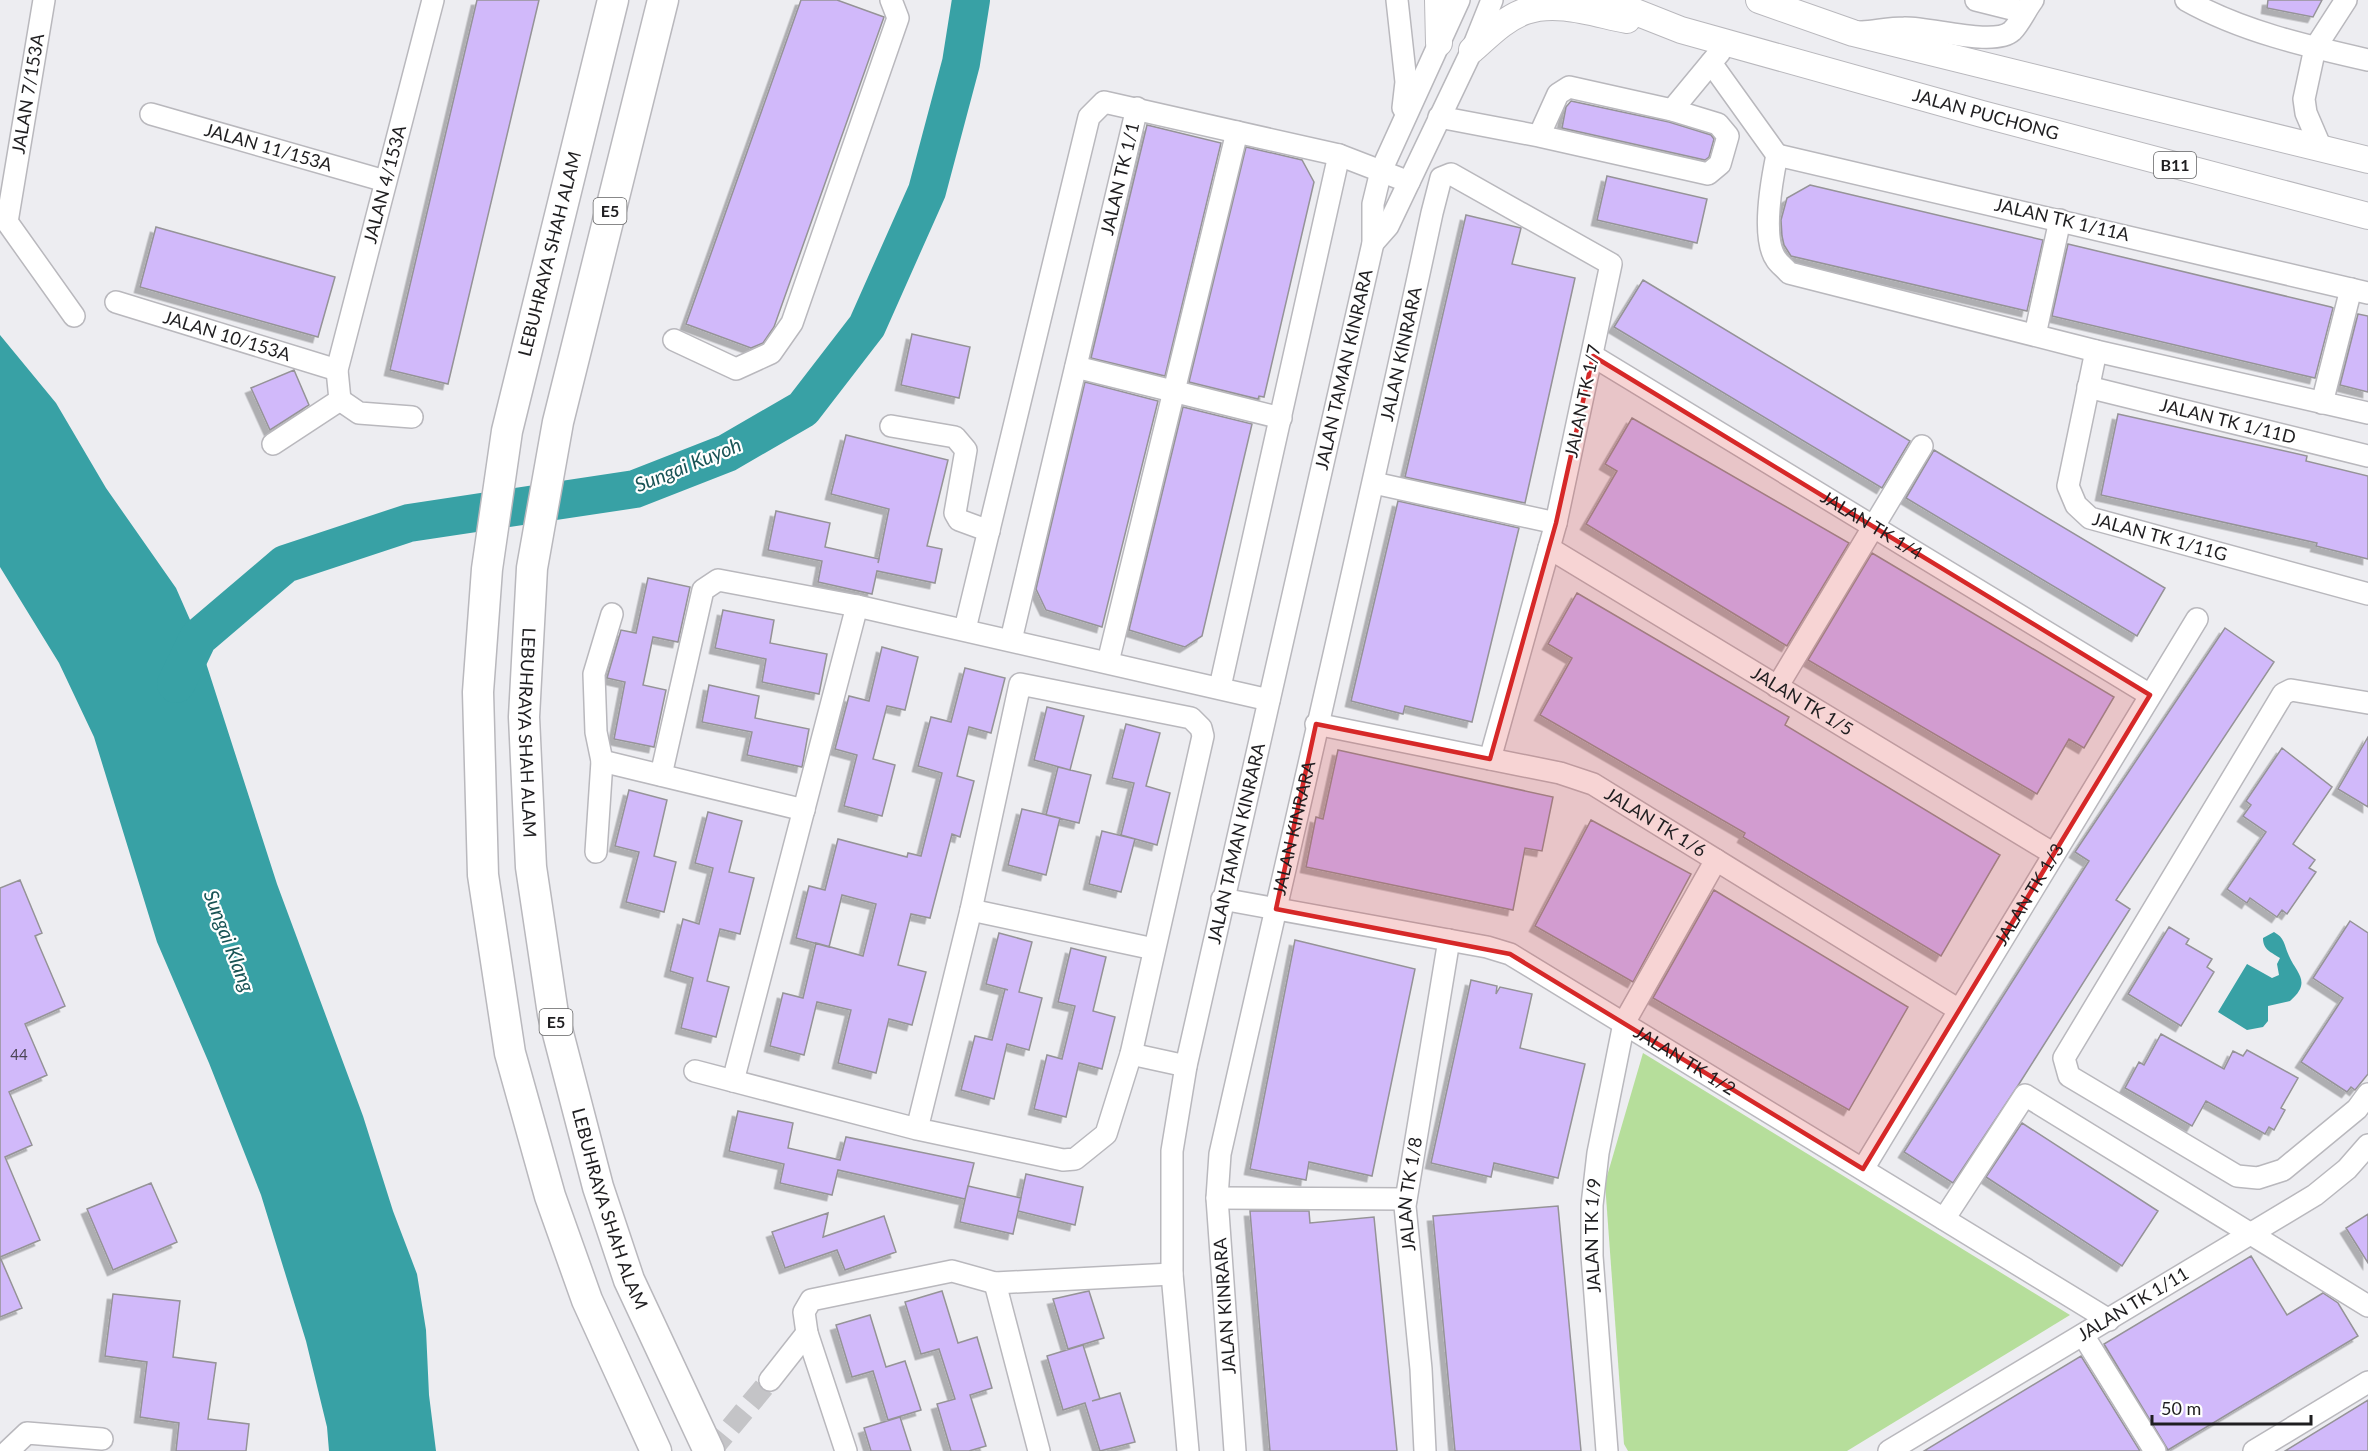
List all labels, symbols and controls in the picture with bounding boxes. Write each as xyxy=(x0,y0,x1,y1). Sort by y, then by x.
street label: JALAN 7/153A xyxy=(7,31,48,155)
street label: JALAN PUCHONG xyxy=(1910,83,2062,144)
street label: JALAN 11/153A xyxy=(202,118,336,176)
street label: JALAN TK 1/1 xyxy=(1095,120,1143,237)
street label: JALAN 4/153A xyxy=(358,122,410,246)
street label: LEBUHRAYA SHAH ALAM xyxy=(513,149,585,358)
road number: B11 xyxy=(2154,152,2196,178)
street label: JALAN TK 1/11A xyxy=(1993,193,2133,245)
road number: E5 xyxy=(594,198,626,224)
street label: JALAN TAMAN KINRARA xyxy=(1310,266,1377,472)
street label: JALAN KINRARA xyxy=(1375,284,1426,423)
street label: JALAN 10/153A xyxy=(161,305,294,365)
street label: JALAN TK 1/7 xyxy=(1559,342,1605,459)
street label: JALAN TK 1/11D xyxy=(2158,393,2298,448)
water label: Sungai Kuyoh xyxy=(631,432,744,496)
street label: JALAN TK 1/4 xyxy=(1817,485,1927,564)
street label: JALAN TK 1/11G xyxy=(2090,507,2230,565)
street label: LEBUHRAYA SHAH ALAM xyxy=(514,627,542,838)
street label: JALAN TK 1/5 xyxy=(1748,661,1858,740)
street label: JALAN TAMAN KINRARA xyxy=(1202,740,1269,946)
street label: JALAN KINRARA xyxy=(1267,758,1320,897)
street label: JALAN TK 1/6 xyxy=(1601,782,1711,861)
street label: JALAN TK 1/3 xyxy=(1989,839,2068,949)
water label: Sungai Klang xyxy=(199,886,260,995)
road number: E5 xyxy=(540,1009,572,1035)
street label: JALAN TK 1/2 xyxy=(1630,1020,1740,1099)
house number: 44 xyxy=(10,1045,28,1063)
street label: LEBUHRAYA SHAH ALAM xyxy=(568,1105,653,1313)
street label: JALAN TK 1/8 xyxy=(1392,1135,1426,1252)
street label: JALAN TK 1/9 xyxy=(1580,1177,1605,1294)
street label: JALAN KINRARA xyxy=(1208,1236,1240,1375)
street label: JALAN TK 1/11 xyxy=(2073,1262,2192,1345)
scale bar xyxy=(2152,1388,2311,1426)
text: 50 m xyxy=(2161,1397,2201,1419)

